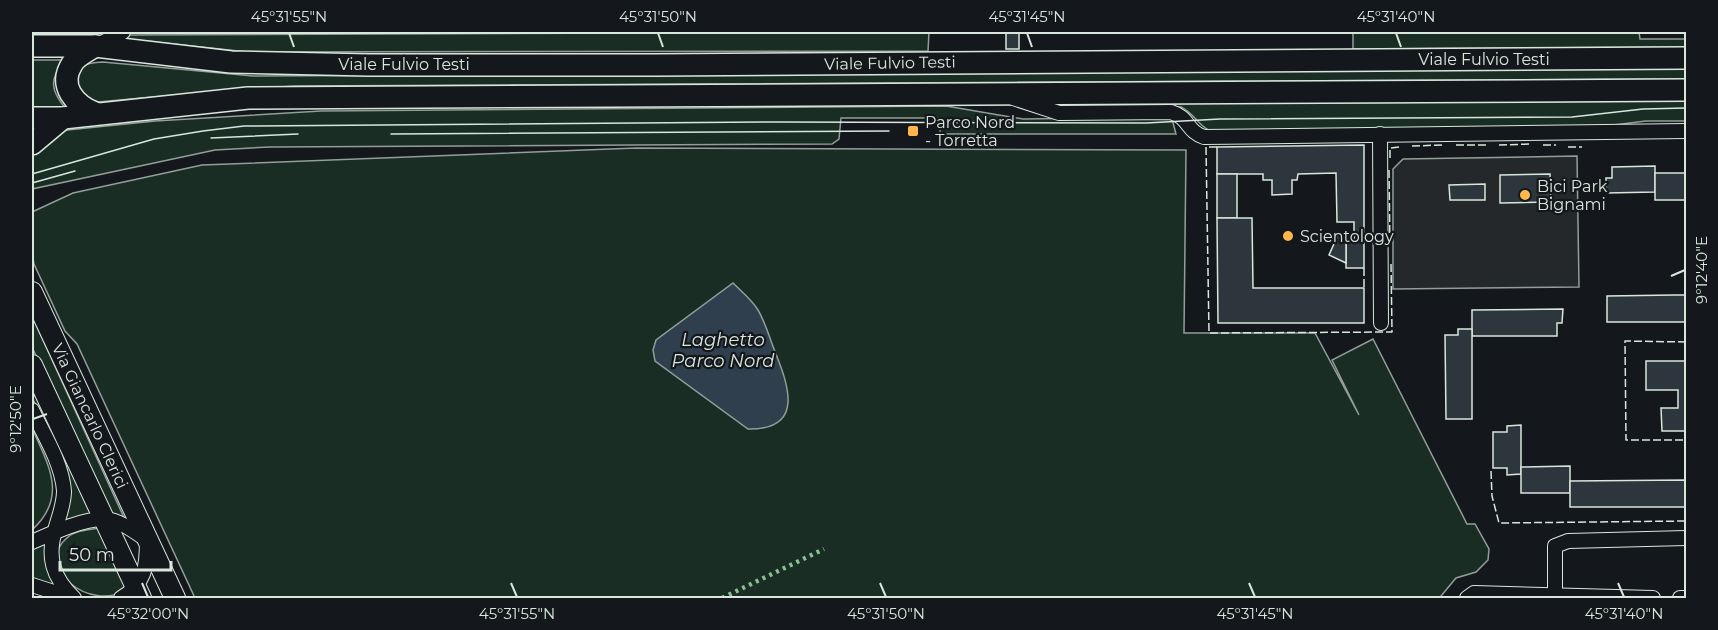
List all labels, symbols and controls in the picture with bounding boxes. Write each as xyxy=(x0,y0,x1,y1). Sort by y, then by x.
text: 45°31'55"N xyxy=(251,7,327,26)
text: 45°31'50"N xyxy=(619,7,697,26)
text: 45°31'45"N xyxy=(988,7,1066,26)
text: 45°31'40"N xyxy=(1357,7,1435,26)
street label: Viale Fulvio Testi xyxy=(1418,50,1550,69)
street label: Viale Fulvio Testi xyxy=(824,52,956,74)
street label: Viale Fulvio Testi xyxy=(338,55,470,74)
place label: Parco Nord - Torretta xyxy=(925,113,1015,150)
marker: Parco Nord - Torretta xyxy=(906,124,920,138)
place label: Bici Park Bignami xyxy=(1537,177,1608,214)
marker: Bici Park Bignami xyxy=(1518,188,1532,202)
place label: Scientology xyxy=(1300,227,1394,246)
marker: Scientology xyxy=(1281,229,1295,243)
text: 9°12'40"E xyxy=(1692,236,1711,304)
water label: Laghetto Parco Nord xyxy=(672,329,775,372)
street label: Via Giancarlo Clerici xyxy=(48,340,132,492)
text: 9°12'50"E xyxy=(6,385,25,453)
scale bar xyxy=(60,534,171,572)
text: 50 m xyxy=(69,544,115,566)
text: 45°32'00"N xyxy=(107,604,189,623)
text: 45°31'55"N xyxy=(479,604,555,623)
text: 45°31'50"N xyxy=(847,604,925,623)
text: 45°31'45"N xyxy=(1216,604,1294,623)
text: 45°31'40"N xyxy=(1585,604,1663,623)

